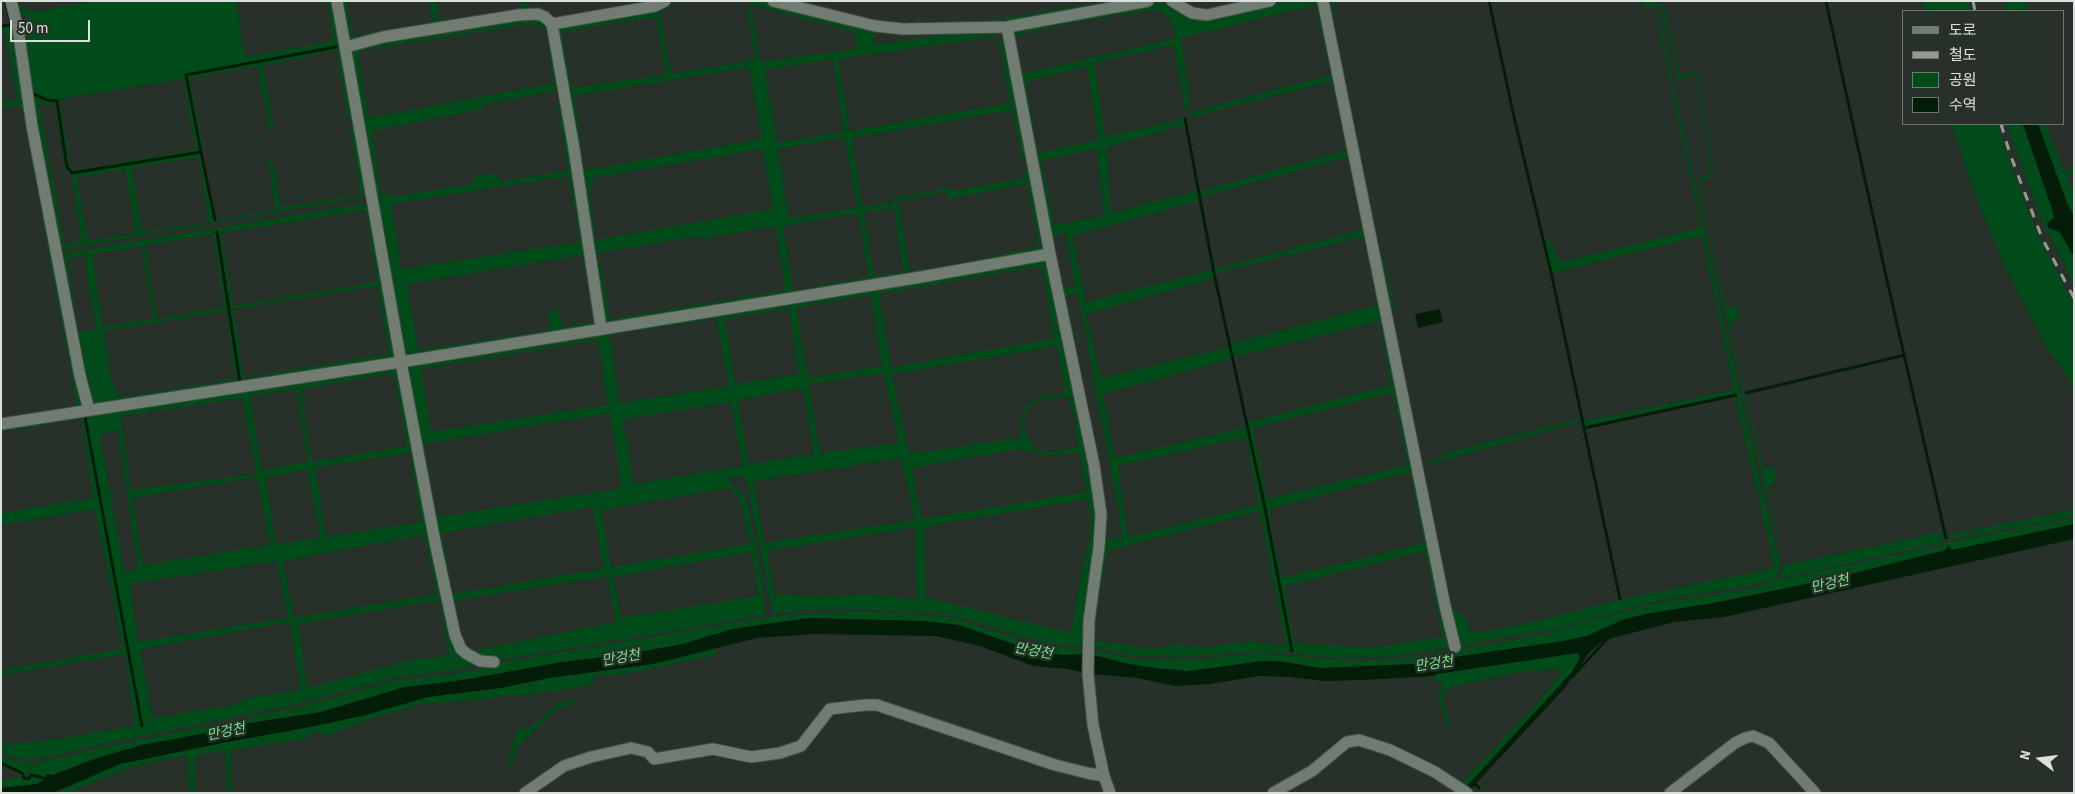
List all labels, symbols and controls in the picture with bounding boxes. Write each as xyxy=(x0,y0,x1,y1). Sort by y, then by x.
scale bar xyxy=(12,10,92,42)
legend xyxy=(1902,10,2065,125)
text: 50 m xyxy=(18,18,48,39)
text: 도로 xyxy=(1949,20,1977,41)
text: 철도 xyxy=(1949,45,1977,66)
text: 공원 xyxy=(1949,70,1977,91)
text: 수역 xyxy=(1949,95,1977,116)
water label: 만겅천 xyxy=(1809,572,1851,598)
water label: 만겅천 xyxy=(1013,640,1053,664)
water label: 만겅천 xyxy=(601,647,641,671)
water label: 만겅천 xyxy=(1414,654,1454,676)
water label: 만겅천 xyxy=(205,721,247,745)
north arrow xyxy=(2015,734,2065,784)
text: N xyxy=(2015,748,2036,762)

